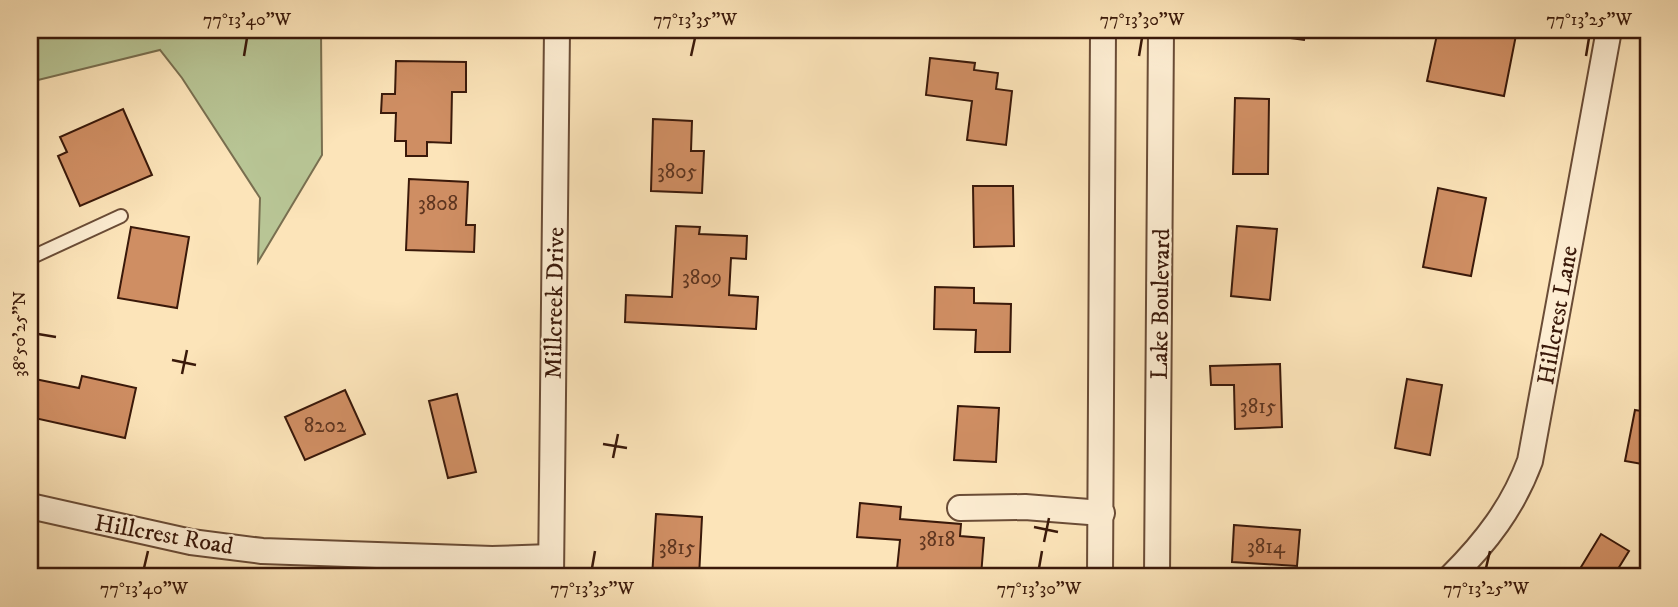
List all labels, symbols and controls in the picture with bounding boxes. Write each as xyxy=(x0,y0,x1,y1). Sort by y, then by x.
text: 77°13'40"W xyxy=(203,9,292,31)
text: 77°13'35"W xyxy=(653,9,737,31)
text: 77°13'30"W xyxy=(1100,9,1185,31)
text: 77°13'25"W xyxy=(1546,9,1632,31)
house number: 3805 xyxy=(657,159,697,185)
house number: 3808 xyxy=(418,191,458,217)
street label: Millcreek Drive xyxy=(539,227,571,379)
street label: Lake Boulevard xyxy=(1145,228,1177,380)
street label: Hillcrest Lane xyxy=(1531,243,1585,387)
house number: 3809 xyxy=(682,265,722,291)
text: 38°50'25"N xyxy=(9,291,31,377)
house number: 3815 xyxy=(1240,394,1276,420)
house number: 8202 xyxy=(304,413,347,439)
street label: Hillcrest Road xyxy=(92,508,236,562)
house number: 3818 xyxy=(919,527,955,553)
house number: 3814 xyxy=(1247,534,1286,560)
house number: 3815 xyxy=(659,535,695,561)
text: 77°13'40"W xyxy=(100,578,189,600)
text: 77°13'35"W xyxy=(550,578,634,600)
text: 77°13'30"W xyxy=(997,578,1082,600)
text: 77°13'25"W xyxy=(1443,578,1529,600)

